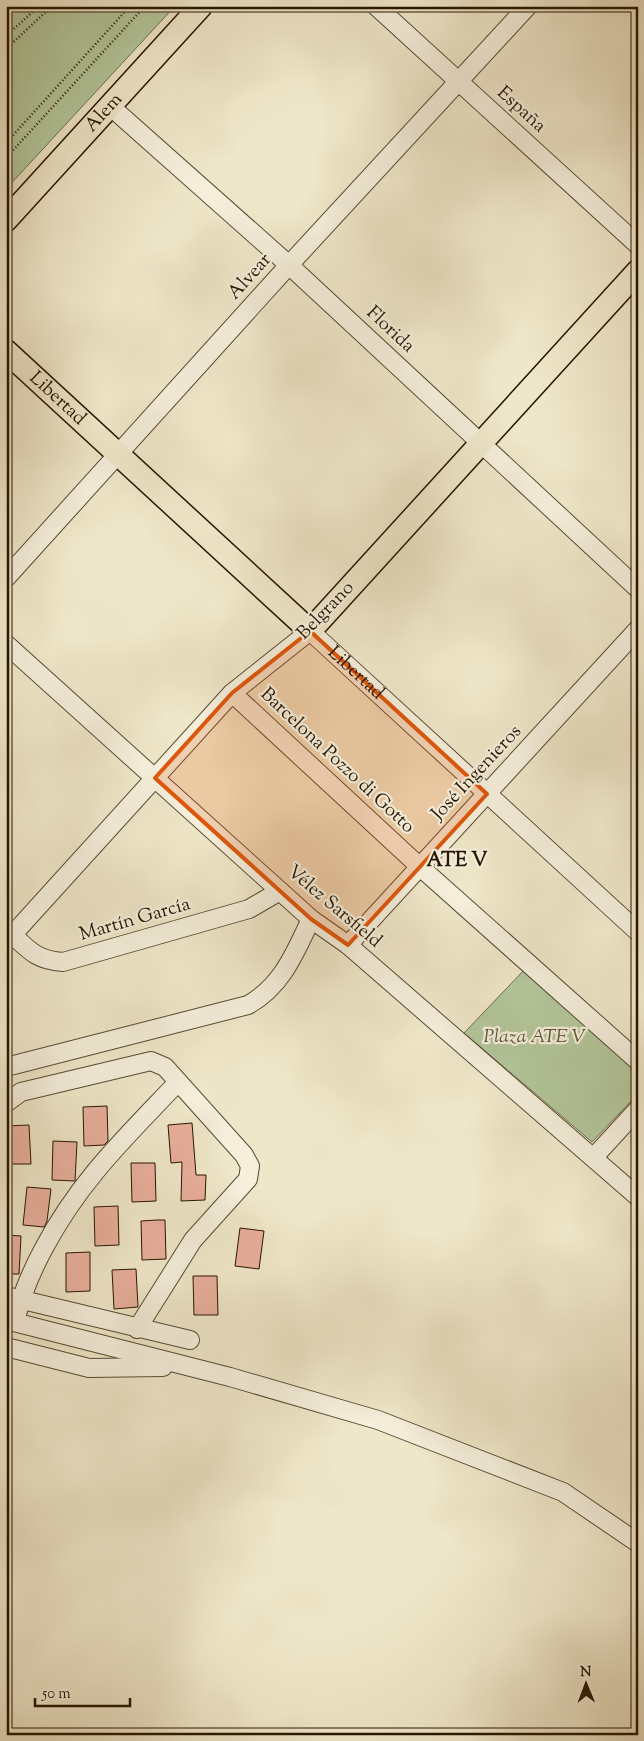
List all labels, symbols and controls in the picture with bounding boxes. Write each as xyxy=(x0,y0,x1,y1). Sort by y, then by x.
street label: España xyxy=(490,80,552,140)
street label: Alem xyxy=(78,87,129,139)
street label: Alvear xyxy=(222,248,278,306)
street label: Florida xyxy=(360,300,421,360)
street label: Libertad xyxy=(23,365,92,432)
street label: Belgrano xyxy=(291,576,361,646)
street label: Libertad xyxy=(321,640,390,706)
street label: Barcelona Pozzo di Gotto xyxy=(254,682,420,840)
street label: José Ingenieros xyxy=(425,719,528,828)
district label: ATE V xyxy=(426,847,488,876)
street label: Vélez Sarsfield xyxy=(281,859,388,955)
street label: Martín García xyxy=(76,891,194,949)
park label: Plaza ATE V xyxy=(484,1024,587,1051)
north arrow xyxy=(562,1658,612,1708)
text: N xyxy=(580,1663,592,1683)
scale bar xyxy=(35,1676,130,1708)
text: 50 m xyxy=(41,1684,71,1705)

